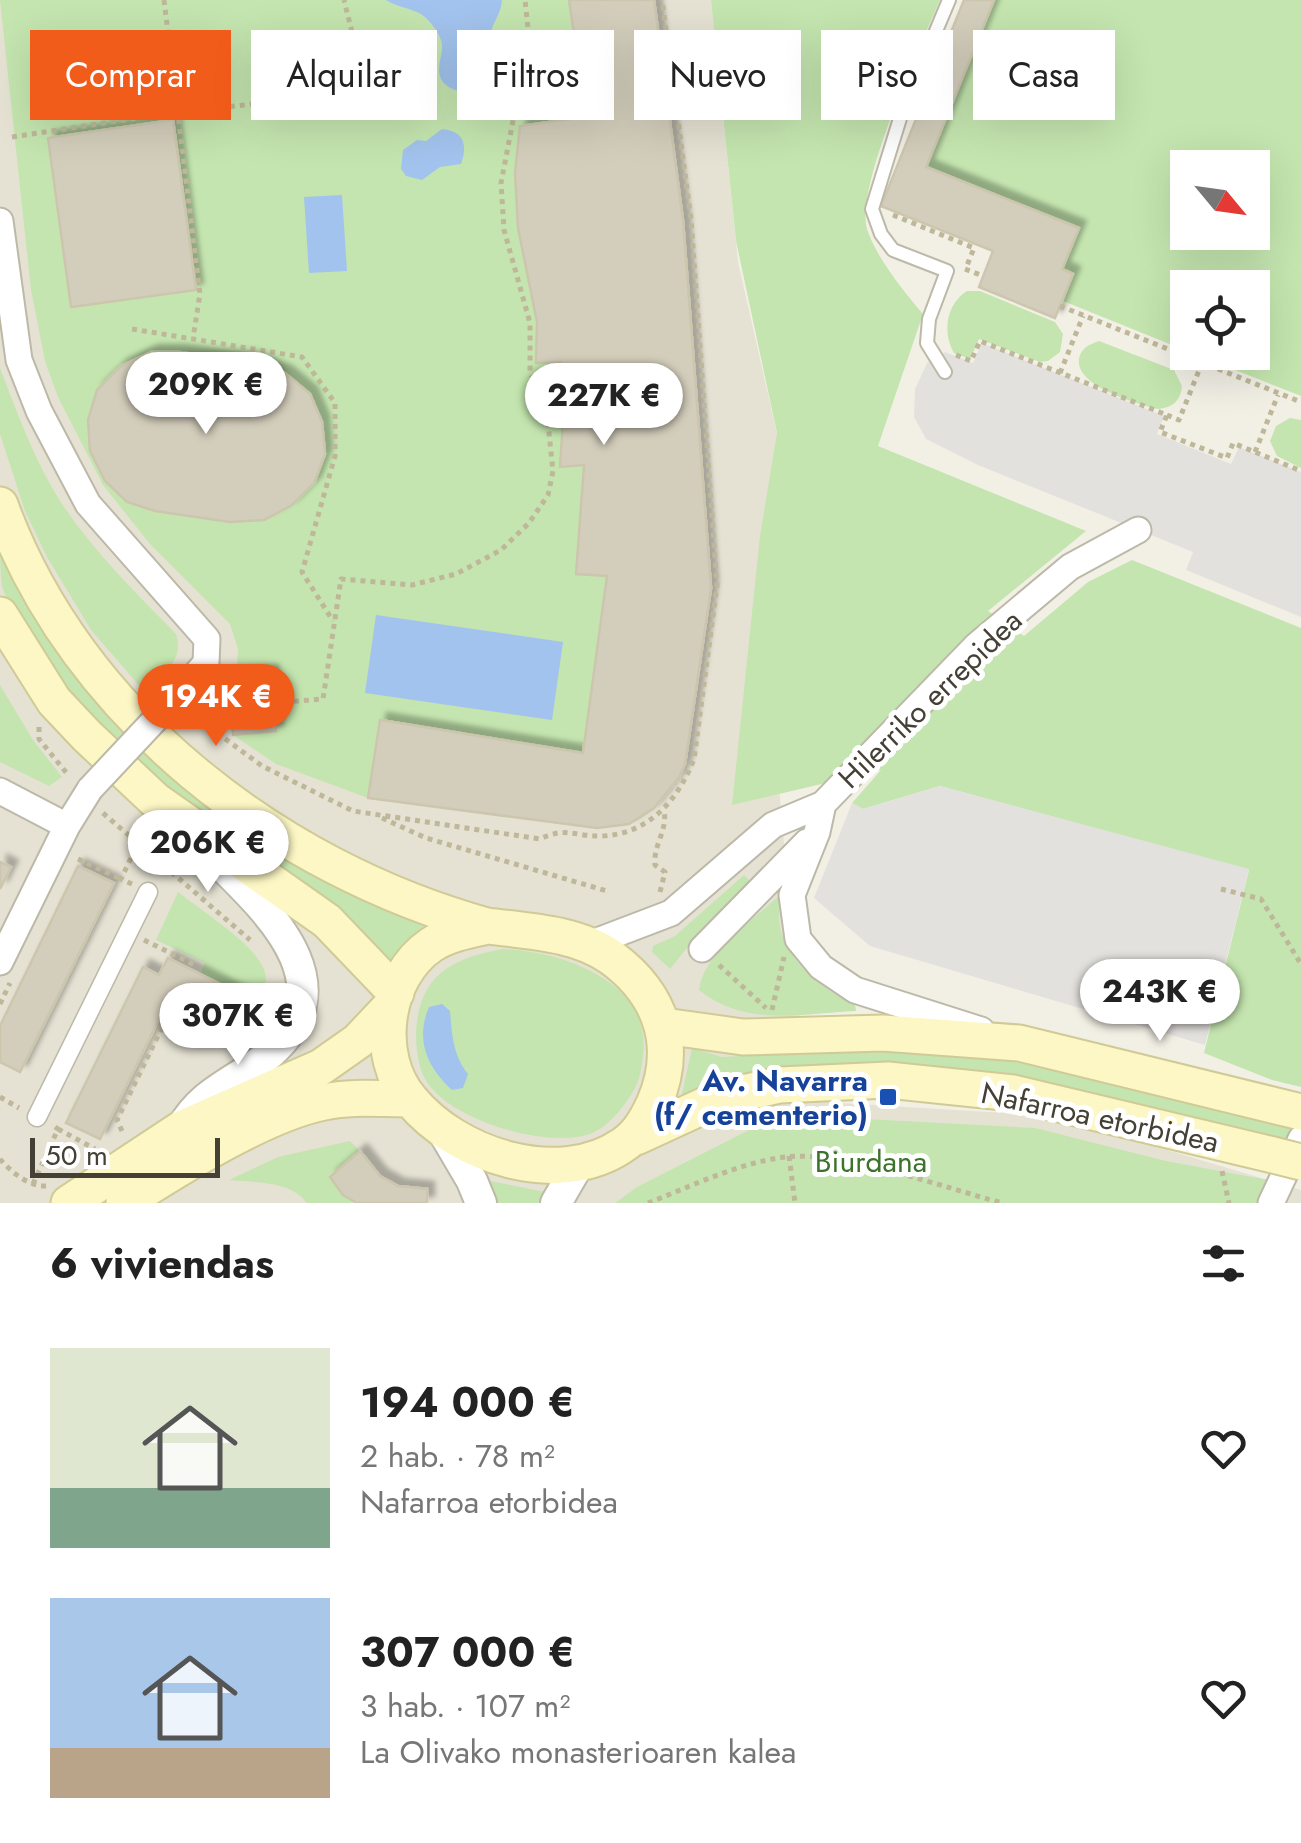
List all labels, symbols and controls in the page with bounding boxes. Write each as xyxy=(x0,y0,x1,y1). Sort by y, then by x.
chip: Comprar xyxy=(30,30,231,120)
chip: Alquilar xyxy=(251,30,437,120)
chip: Filtros xyxy=(457,30,614,120)
chip: Nuevo xyxy=(634,30,801,120)
chip: Piso xyxy=(821,30,953,120)
chip: Casa xyxy=(973,30,1115,120)
north arrow xyxy=(1170,150,1270,250)
map controls xyxy=(1170,150,1270,370)
button: locate xyxy=(1170,270,1270,370)
pin: 209K € xyxy=(125,352,287,437)
text: 209K € xyxy=(148,361,264,407)
pin: 227K € xyxy=(523,363,685,448)
text: 227K € xyxy=(547,372,661,418)
street label: Hilerriko errepidea xyxy=(828,600,1032,798)
pin: 194K € xyxy=(135,664,297,749)
text: 194K € xyxy=(160,673,272,719)
pin: 206K € xyxy=(127,810,289,895)
text: 206K € xyxy=(150,819,266,865)
pin: 243K € xyxy=(1079,959,1241,1044)
text: 243K € xyxy=(1102,968,1218,1014)
pin: 307K € xyxy=(157,983,319,1068)
text: 307K € xyxy=(181,992,295,1038)
place label: Av. Navarra (f/ cementerio) xyxy=(654,1059,868,1136)
street label: Nafarroa etorbidea xyxy=(977,1071,1223,1163)
marker: Av. Navarra (f/ cementerio) xyxy=(877,1086,899,1108)
scale bar xyxy=(30,1133,220,1178)
text: 50 m xyxy=(45,1135,108,1176)
park label: Biurdana xyxy=(815,1140,927,1183)
text: 6 viviendas xyxy=(50,1233,274,1294)
icon: filters xyxy=(1196,1236,1251,1291)
text: 194 000 € xyxy=(360,1372,575,1433)
icon: home xyxy=(130,1388,250,1508)
icon: heart xyxy=(1196,1421,1251,1476)
text: 2 hab. · 78 m² xyxy=(360,1433,555,1479)
text: Nafarroa etorbidea xyxy=(360,1479,618,1525)
text: 307 000 € xyxy=(360,1622,575,1683)
icon: home xyxy=(130,1638,250,1758)
icon: heart xyxy=(1196,1671,1251,1726)
text: 3 hab. · 107 m² xyxy=(360,1683,570,1729)
text: La Olivako monasterioaren kalea xyxy=(360,1729,796,1775)

